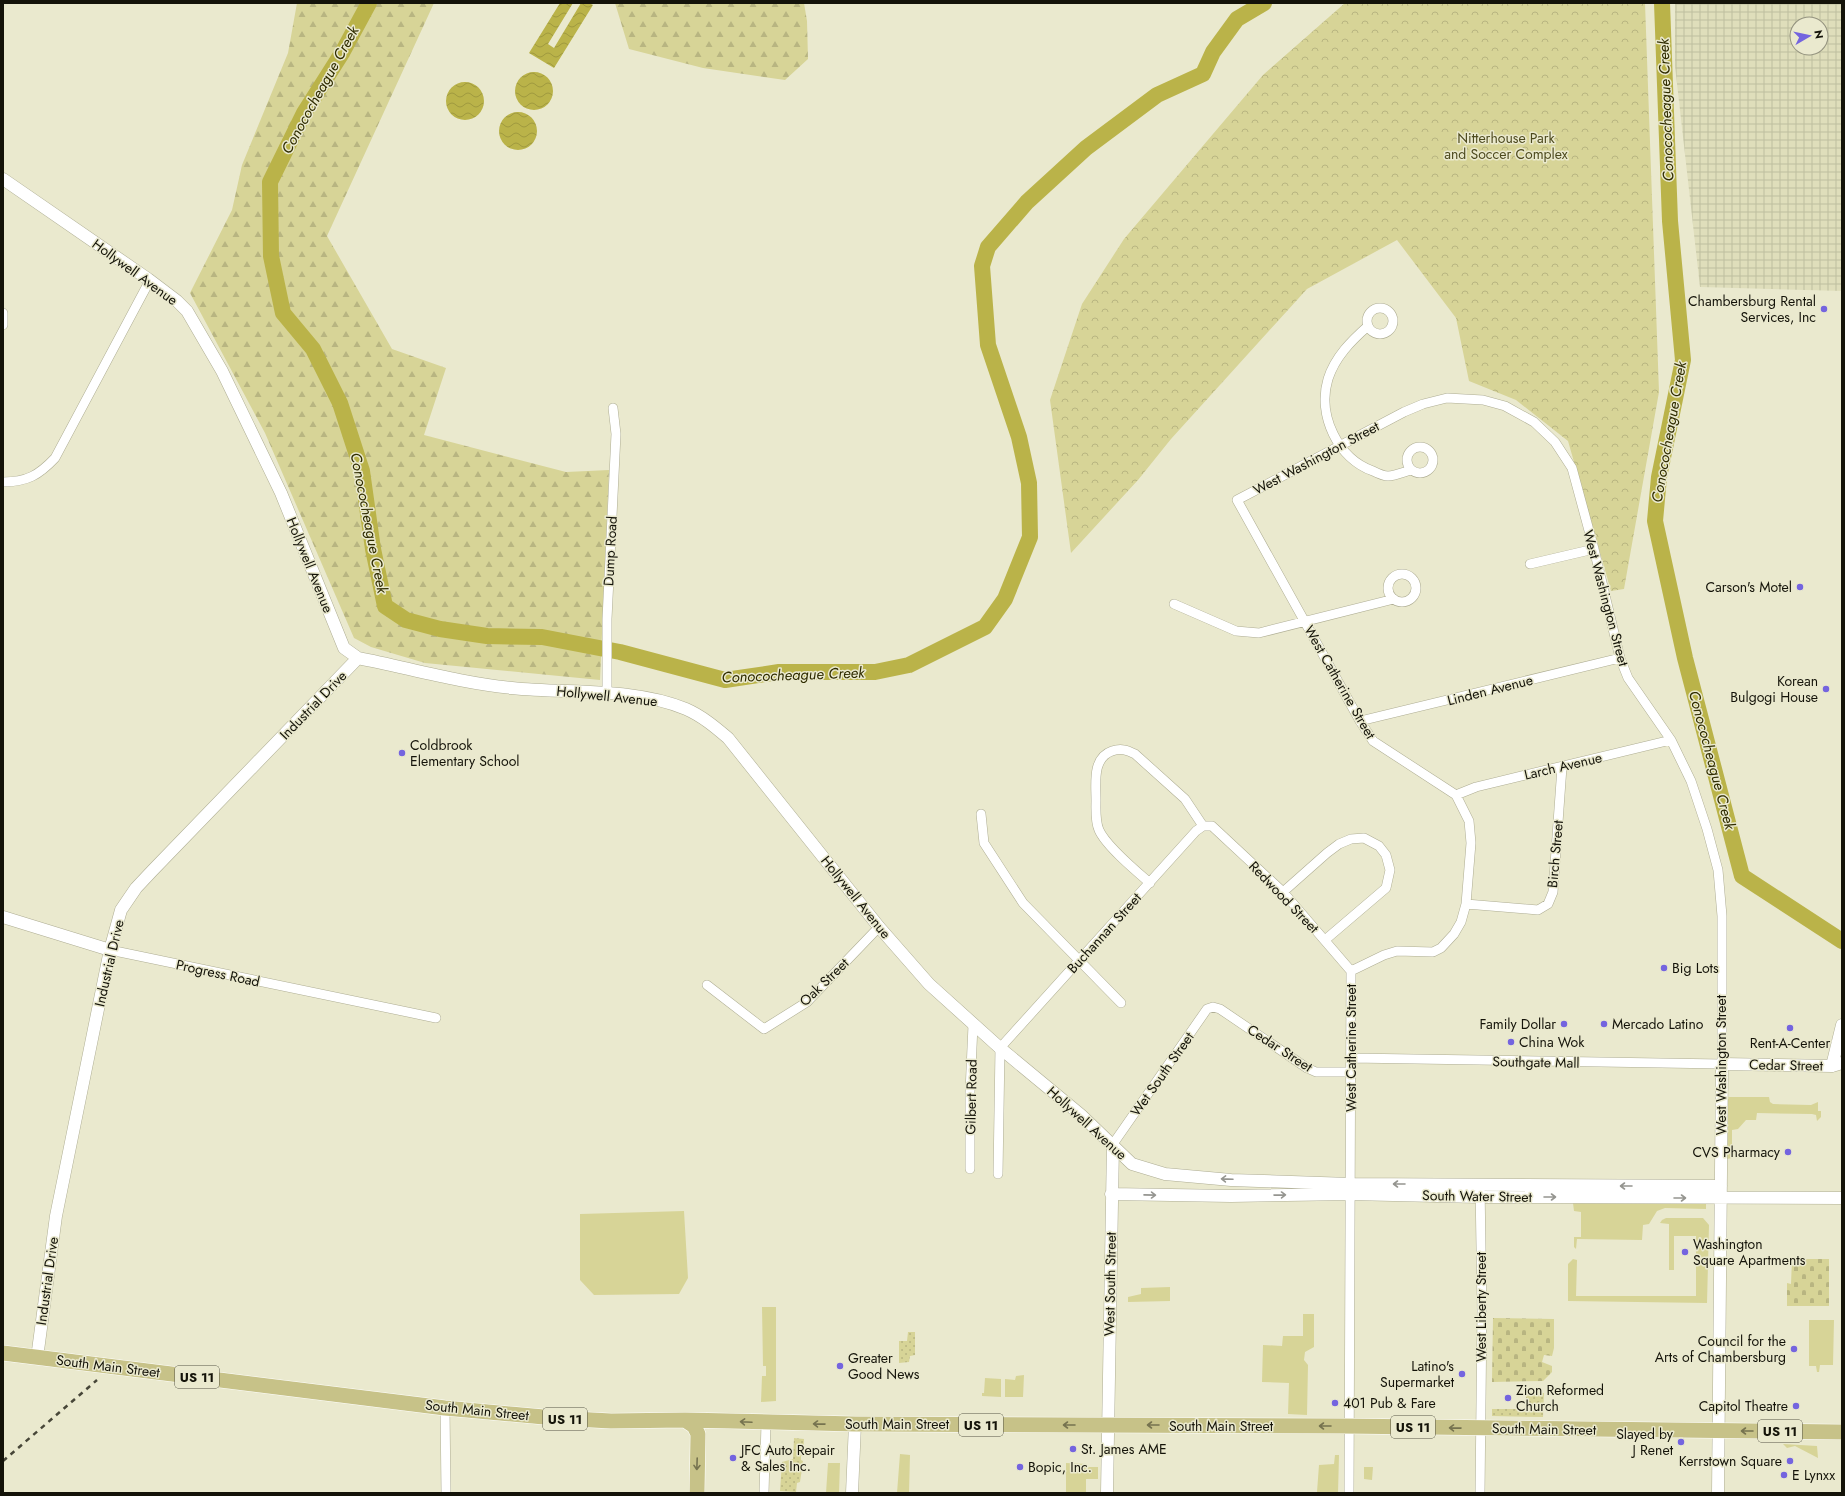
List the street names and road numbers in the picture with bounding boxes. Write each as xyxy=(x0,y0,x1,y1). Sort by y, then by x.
street label: Hollywell Avenue xyxy=(88,234,182,310)
street label: West Washington Street xyxy=(1249,416,1383,500)
street label: Hollywell Avenue xyxy=(282,514,338,616)
street label: Dump Road xyxy=(598,515,622,587)
street label: West Washington Street xyxy=(1578,528,1634,669)
street label: West Catherine Street xyxy=(1299,622,1381,743)
street label: Industrial Drive xyxy=(275,666,351,744)
street label: Linden Avenue xyxy=(1445,670,1535,710)
street label: Hollywell Avenue xyxy=(556,681,658,711)
street label: Larch Avenue xyxy=(1522,747,1604,785)
street label: Birch Street xyxy=(1542,819,1568,889)
street label: Hollywell Avenue xyxy=(816,851,896,943)
street label: Redwood Street xyxy=(1244,857,1324,938)
street label: Buchannan Street xyxy=(1062,888,1146,978)
street label: Industrial Drive xyxy=(89,917,129,1009)
street label: Oak Street xyxy=(795,953,854,1011)
street label: Progress Road xyxy=(174,954,262,992)
street label: West Catherine Street xyxy=(1341,983,1361,1112)
street label: West Washington Street xyxy=(1711,994,1731,1135)
street label: Cedar Street xyxy=(1244,1019,1317,1077)
street label: Wet South Street xyxy=(1126,1027,1199,1120)
street label: Southgate Mall xyxy=(1492,1051,1580,1073)
street label: Cedar Street xyxy=(1749,1054,1824,1076)
street label: Gilbert Road xyxy=(960,1059,982,1135)
street label: Hollywell Avenue xyxy=(1043,1082,1131,1164)
street label: South Water Street xyxy=(1422,1185,1533,1207)
street label: West South Street xyxy=(1099,1231,1121,1336)
street label: Industrial Drive xyxy=(31,1236,63,1326)
street label: West Liberty Street xyxy=(1471,1251,1491,1362)
street label: South Main Street xyxy=(55,1350,162,1382)
road number: US 11 xyxy=(175,1366,219,1388)
street label: South Main Street xyxy=(424,1395,531,1425)
road number: US 11 xyxy=(543,1408,587,1430)
street label: South Main Street xyxy=(845,1414,950,1434)
road number: US 11 xyxy=(959,1414,1003,1436)
street label: South Main Street xyxy=(1169,1416,1274,1436)
road number: US 11 xyxy=(1391,1416,1435,1438)
street label: South Main Street xyxy=(1492,1418,1597,1440)
road number: US 11 xyxy=(1758,1420,1802,1442)

